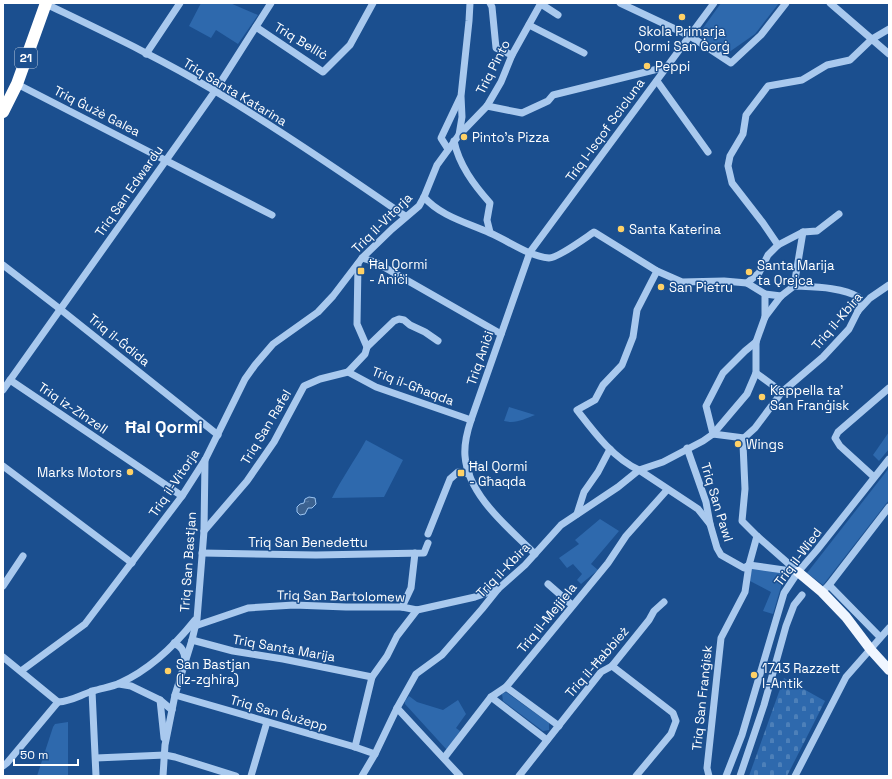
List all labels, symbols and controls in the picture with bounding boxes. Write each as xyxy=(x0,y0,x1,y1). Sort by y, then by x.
marker: Skola Primarja Qormi San Ġorġ xyxy=(677,12,687,22)
street label: Triq Belliċ xyxy=(271,18,331,64)
place label: Skola Primarja Qormi San Ġorġ xyxy=(634,23,730,55)
street label: Triq Pinto xyxy=(472,37,514,97)
road number: 21 xyxy=(15,48,37,68)
street label: Triq Santa Katarina xyxy=(180,54,291,130)
place label: Peppi xyxy=(655,58,690,75)
marker: Peppi xyxy=(642,61,652,71)
street label: Triq l-Isqof Scicluna xyxy=(562,74,649,185)
street label: Triq Ġużè Galea xyxy=(51,82,144,140)
place label: Pinto's Pizza xyxy=(472,129,550,146)
marker: Pinto's Pizza xyxy=(459,132,469,142)
street label: Triq San Edwardu xyxy=(91,142,167,240)
street label: Triq il-Vitorja xyxy=(348,189,416,257)
place label: Santa Katerina xyxy=(629,221,721,238)
marker: Santa Katerina xyxy=(616,224,626,234)
place label: Ħal Qormi - Aniċi xyxy=(369,256,428,288)
place label: Santa Marija ta Qrejca xyxy=(757,257,835,289)
marker: Ħal Qormi - Aniċi xyxy=(356,266,366,276)
marker: Santa Marija ta Qrejca xyxy=(744,267,754,277)
place label: San Pietru xyxy=(669,279,733,296)
marker: San Pietru xyxy=(656,282,666,292)
street label: Triq il-Kbira xyxy=(808,288,866,353)
street label: Triq il-Ġdida xyxy=(85,310,154,370)
street label: Triq Aniċi xyxy=(463,328,497,388)
street label: Triq il-Għaqda xyxy=(369,363,457,410)
street label: Triq iz-Zinzell xyxy=(35,378,111,438)
place label: Kappella ta' San Franġisk xyxy=(770,382,849,414)
street label: Triq San Rafel xyxy=(237,386,295,468)
marker: Kappella ta' San Franġisk xyxy=(757,392,767,402)
district label: Ħal Qormi xyxy=(124,416,203,438)
place label: Wings xyxy=(746,436,784,453)
marker: Wings xyxy=(733,439,743,449)
street label: Triq il-Vitorja xyxy=(145,445,203,520)
place label: Ħal Qormi - Għaqda xyxy=(469,458,528,490)
street label: Triq San Pawl xyxy=(697,460,737,544)
place label: Marks Motors xyxy=(37,464,122,481)
marker: Marks Motors xyxy=(125,467,135,477)
marker: Ħal Qormi - Għaqda xyxy=(456,468,466,478)
street label: Triq San Bastjan xyxy=(176,511,200,613)
street label: Triq il-Wied xyxy=(770,524,826,590)
street label: Triq San Benedettu xyxy=(248,534,368,551)
street label: Triq il-Kbira xyxy=(472,538,534,601)
street label: Triq il-Mejjiela xyxy=(513,579,581,657)
street label: Triq San Bartolomew xyxy=(277,586,405,606)
street label: Triq il-Ħabbież xyxy=(561,623,633,701)
street label: Triq Santa Marija xyxy=(231,631,337,665)
street label: Triq San Franġisk xyxy=(688,645,716,751)
place label: San Bastjan (Iz-zghira) xyxy=(176,656,250,688)
place label: 1743 Razzett l-Antik xyxy=(762,660,840,692)
marker: San Bastjan (Iz-zghira) xyxy=(163,666,173,676)
marker: 1743 Razzett l-Antik xyxy=(749,670,759,680)
street label: Triq San Ġużepp xyxy=(228,691,330,735)
scale bar xyxy=(14,741,78,767)
text: 50 m xyxy=(20,747,48,763)

